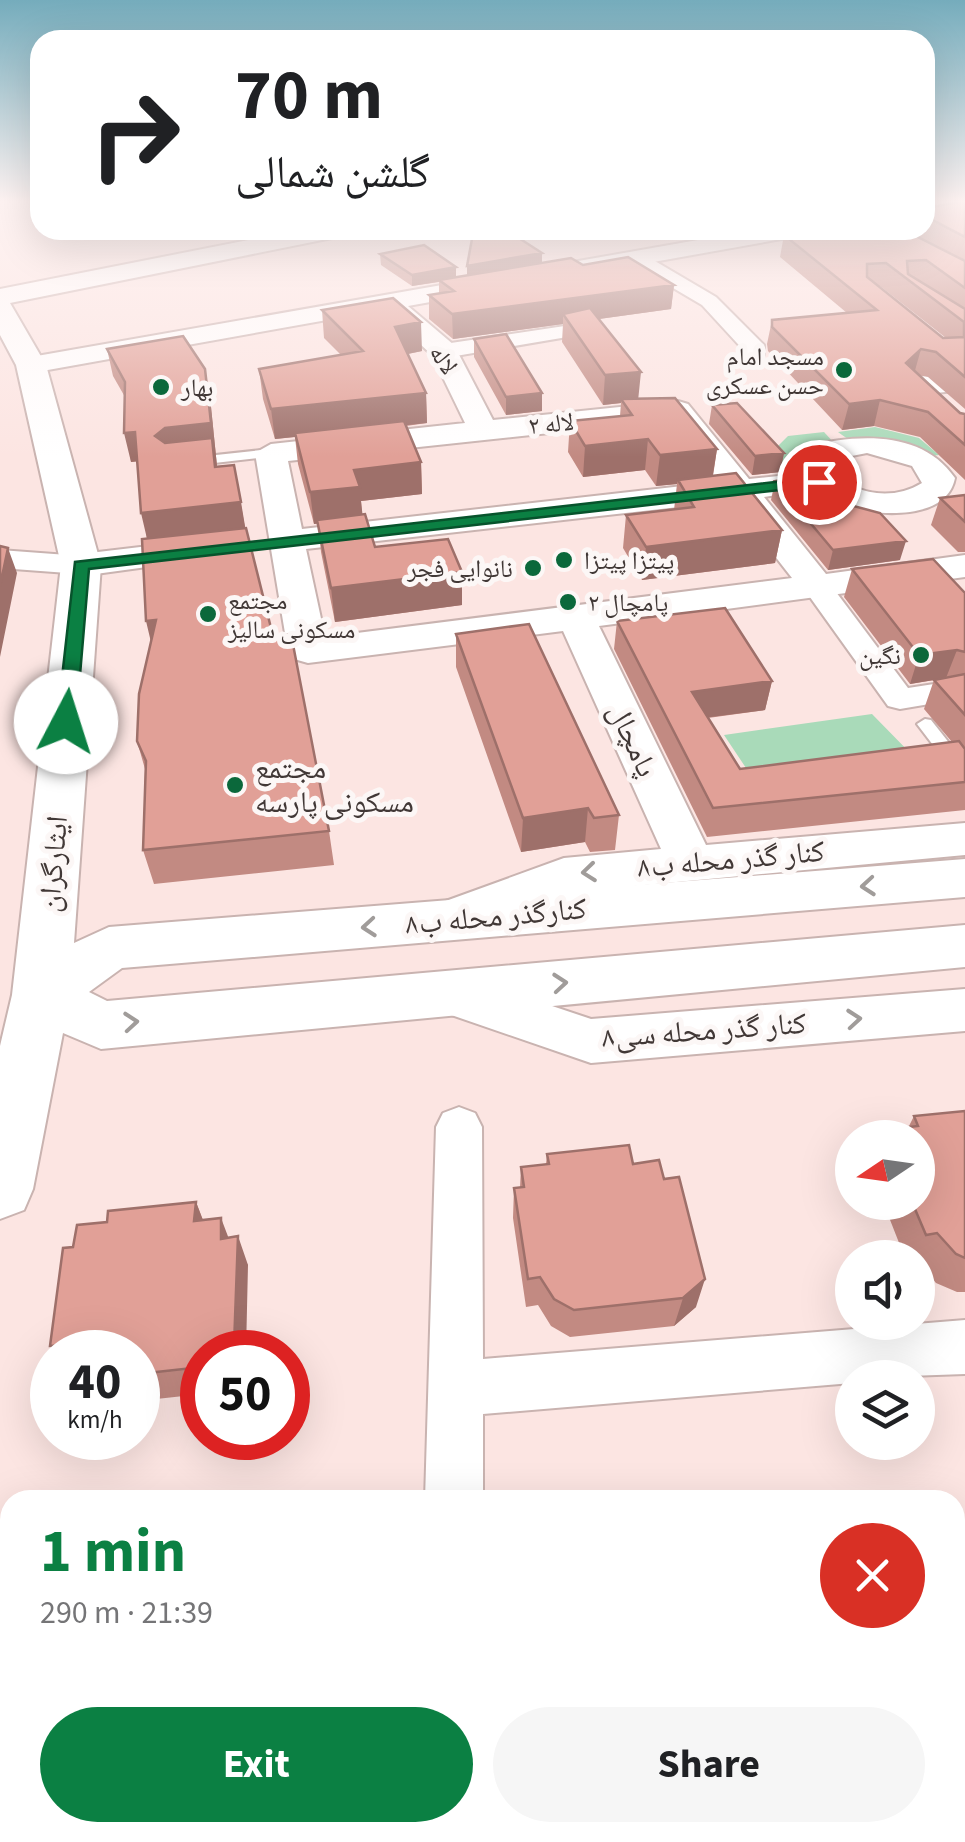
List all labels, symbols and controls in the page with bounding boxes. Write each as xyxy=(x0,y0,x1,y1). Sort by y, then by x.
text: 70 m xyxy=(235,46,383,146)
icon: right xyxy=(70,70,200,200)
text: گلشن شمالی xyxy=(235,141,430,205)
street label: لاله xyxy=(420,337,466,382)
place label: مسجد امام حسن عسکری xyxy=(706,339,824,404)
marker: مسجد امام حسن عسکری xyxy=(833,359,855,381)
place label: بهار xyxy=(180,370,213,406)
marker: بهار xyxy=(150,376,172,398)
street label: لاله ۲ xyxy=(526,404,576,444)
pin xyxy=(777,440,862,525)
icon: arrive xyxy=(792,455,847,510)
place label: پیتزا پیتزا xyxy=(584,543,674,579)
marker: پیتزا پیتزا xyxy=(553,549,575,571)
place label: نانوایی فجر xyxy=(406,551,513,587)
marker: نانوایی فجر xyxy=(522,557,544,579)
place label: مجتمع مسکونی سالیز xyxy=(227,583,355,648)
place label: پامچال ۲ xyxy=(588,585,668,621)
marker: پامچال ۲ xyxy=(557,591,579,613)
marker: مجتمع مسکونی سالیز xyxy=(197,603,219,625)
place label: نگین xyxy=(859,638,901,674)
marker: نگین xyxy=(910,644,932,666)
position arrow xyxy=(14,670,118,774)
street label: پامچال xyxy=(597,696,668,784)
place label: مجتمع مسکونی پارسه xyxy=(255,747,414,824)
marker: مجتمع مسکونی پارسه xyxy=(224,774,246,796)
street label: ایثارگران xyxy=(28,814,79,914)
street label: کنار گذر محله ب۸ xyxy=(636,830,826,889)
one-way arrow xyxy=(581,861,597,882)
one-way arrow xyxy=(859,875,875,896)
street label: کنارگذر محله ب۸ xyxy=(404,887,589,946)
one-way arrow xyxy=(361,915,377,937)
one-way arrow xyxy=(552,972,568,994)
street label: کنار گذر محله سی۸ xyxy=(600,1002,808,1059)
one-way arrow xyxy=(846,1009,862,1030)
one-way arrow xyxy=(124,1011,140,1033)
north arrow xyxy=(835,1120,935,1220)
map controls xyxy=(835,1120,935,1460)
button: sound xyxy=(835,1240,935,1340)
speed limit sign: 50 xyxy=(180,1330,310,1460)
text: 40 xyxy=(69,1347,121,1418)
button: layers xyxy=(835,1360,935,1460)
text: km/h xyxy=(67,1402,123,1438)
text: 1 min xyxy=(40,1510,186,1595)
button: close xyxy=(820,1523,925,1628)
text: 290 m · 21:39 xyxy=(40,1590,213,1636)
button: Exit xyxy=(40,1707,473,1822)
button: Share xyxy=(493,1707,925,1822)

